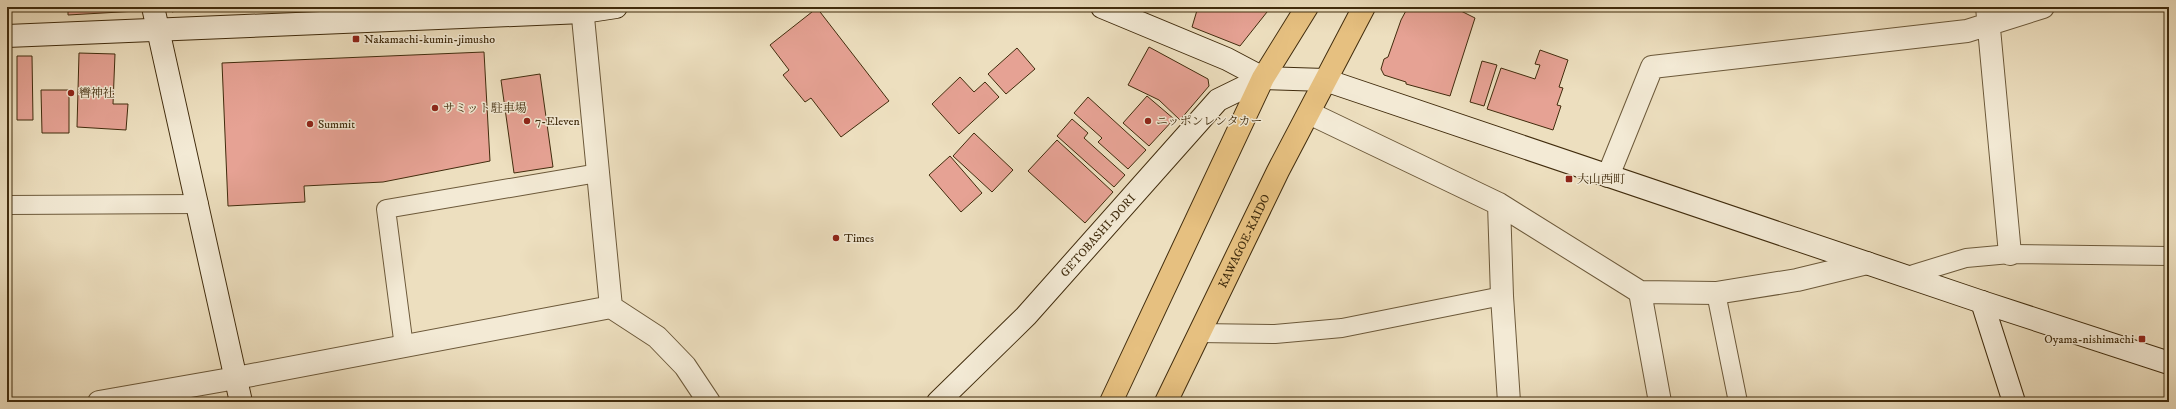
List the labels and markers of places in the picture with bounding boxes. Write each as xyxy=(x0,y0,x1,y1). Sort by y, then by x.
place label: Nakamachi-kumin-jimusho xyxy=(364,32,495,47)
marker: Nakamachi-kumin-jimusho xyxy=(351,34,361,44)
place label: 轡神社 xyxy=(79,86,115,101)
marker: 轡神社 xyxy=(66,88,76,98)
place label: サミット駐車場 xyxy=(443,101,527,116)
marker: サミット駐車場 xyxy=(430,103,440,113)
place label: 7-Eleven xyxy=(535,114,580,129)
place label: ニッポンレンタカー xyxy=(1156,114,1262,129)
marker: 7-Eleven xyxy=(522,116,532,126)
marker: ニッポンレンタカー xyxy=(1143,116,1153,126)
place label: Summit xyxy=(318,117,355,132)
marker: Summit xyxy=(305,119,315,129)
place label: 大山西町 xyxy=(1577,172,1625,187)
marker: 大山西町 xyxy=(1564,174,1574,184)
place label: Times xyxy=(844,231,874,246)
marker: Times xyxy=(831,233,841,243)
place label: Oyama-nishimachi xyxy=(2044,332,2134,347)
marker: Oyama-nishimachi xyxy=(2137,334,2147,344)

